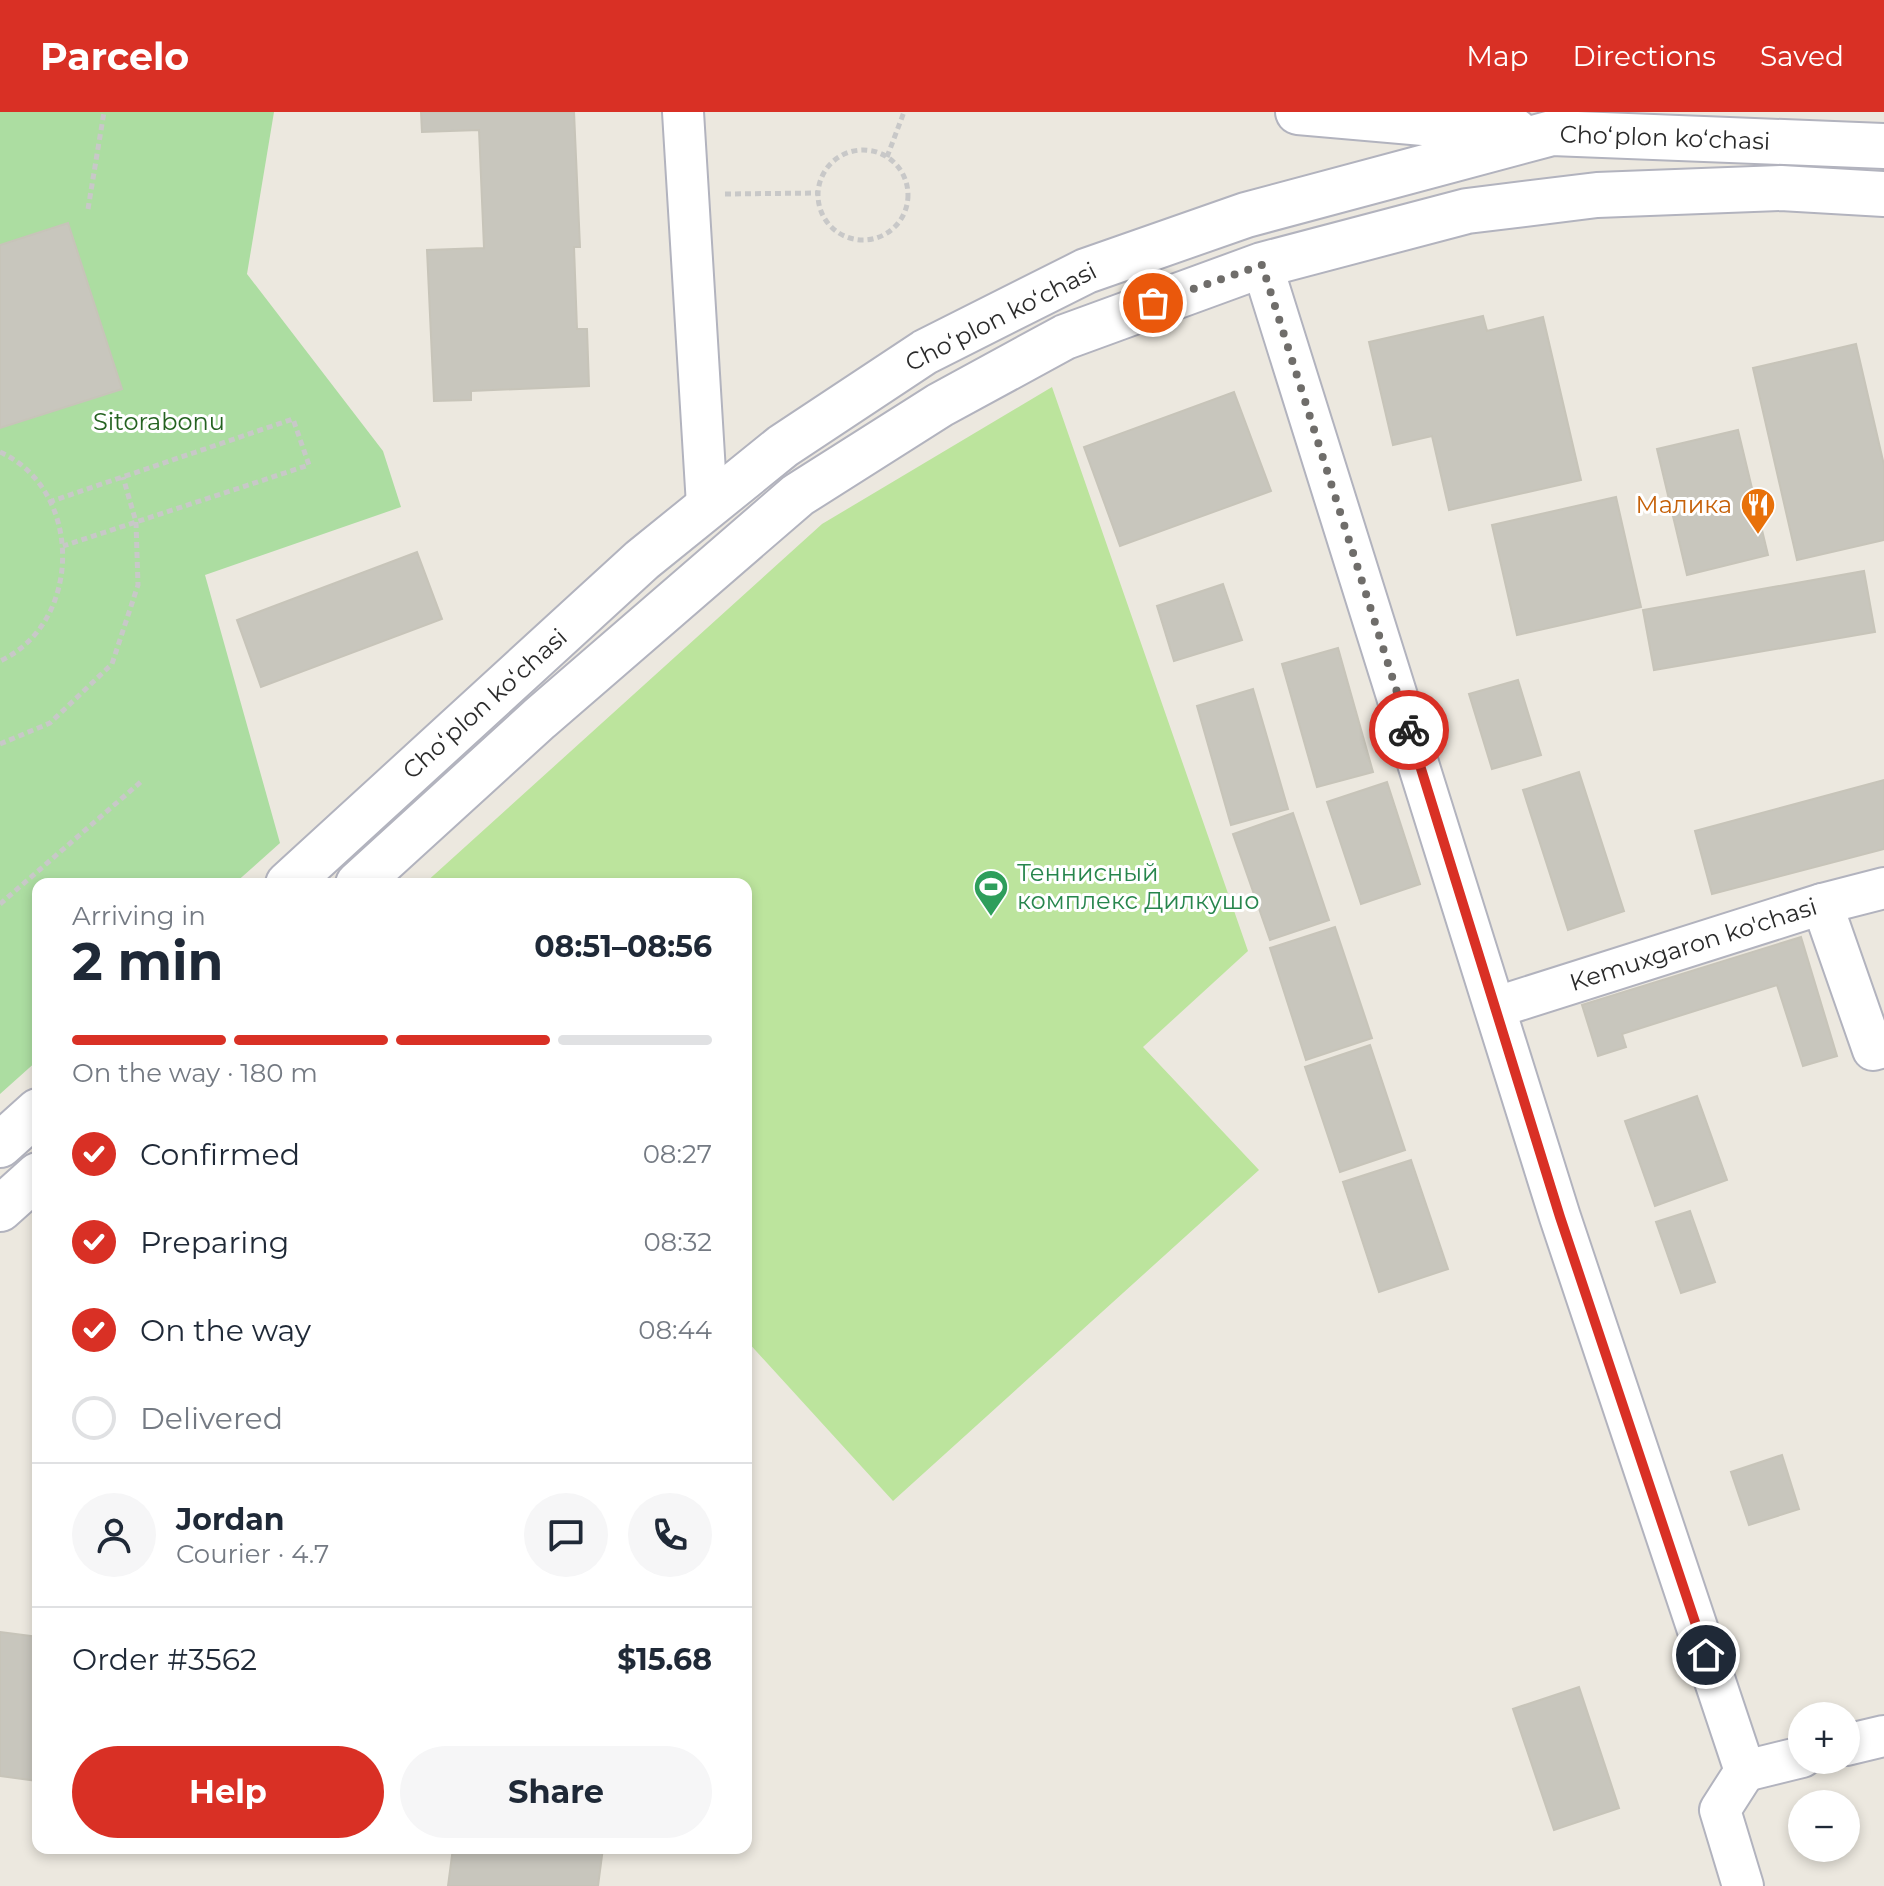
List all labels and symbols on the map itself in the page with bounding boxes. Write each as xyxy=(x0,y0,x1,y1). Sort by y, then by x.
street label: Choʻplon koʻchasi xyxy=(1559,119,1771,156)
street label: Choʻplon koʻchasi xyxy=(900,256,1101,377)
pin xyxy=(1119,269,1187,337)
park label: Sitorabonu xyxy=(93,407,225,436)
restaurant icon: Малика xyxy=(1739,486,1777,536)
place label: Малика xyxy=(1636,490,1732,519)
street label: Choʻplon koʻchasi xyxy=(397,622,573,785)
courier xyxy=(1369,690,1449,770)
place label: Теннисный комплекс Дилкушо xyxy=(1017,858,1259,915)
sports icon: Теннисный комплекс Дилкушо xyxy=(972,868,1010,918)
street label: Kemuxgaron ko'chasi xyxy=(1566,892,1820,997)
pin xyxy=(1672,1621,1740,1689)

